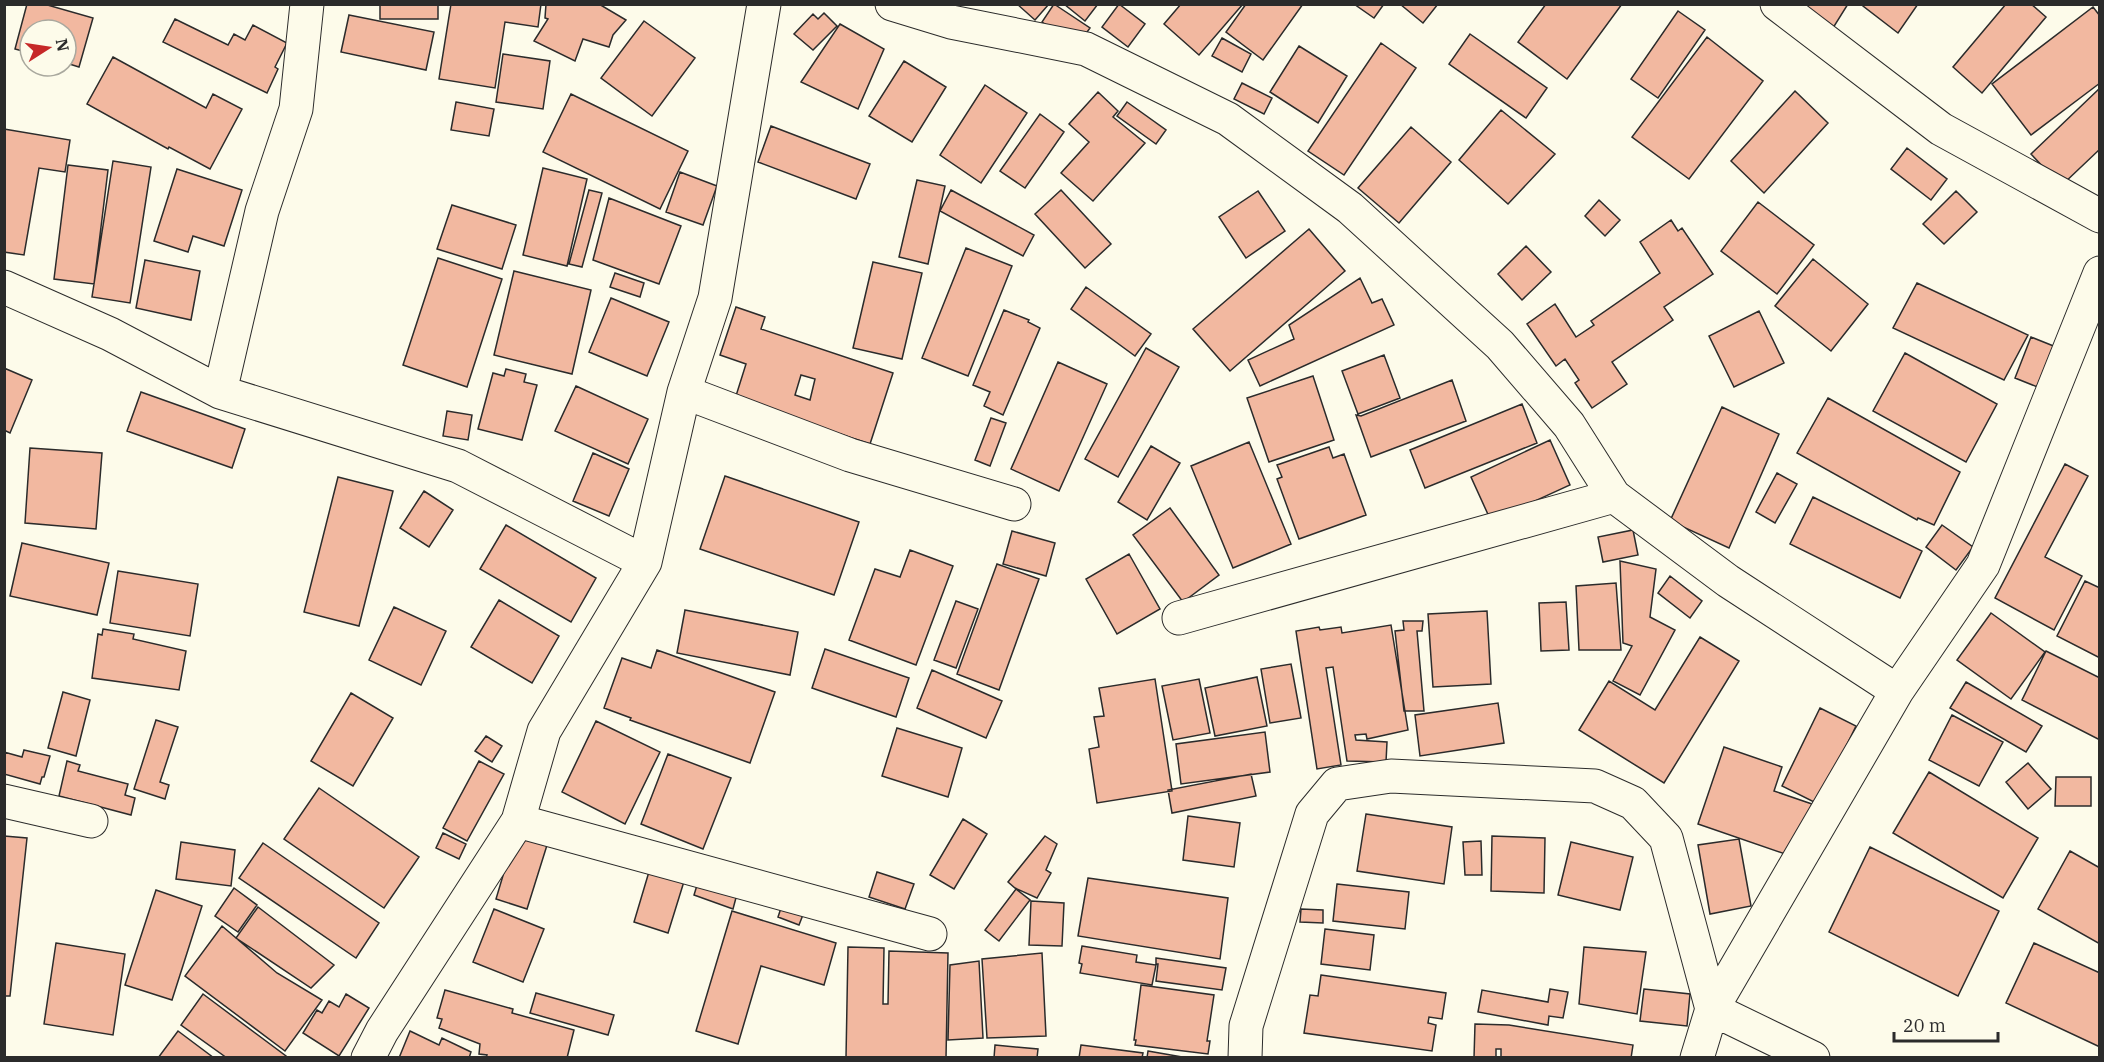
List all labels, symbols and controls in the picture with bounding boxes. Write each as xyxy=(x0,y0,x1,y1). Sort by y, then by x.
north arrow xyxy=(18,18,78,78)
text: N xyxy=(52,37,74,53)
scale bar xyxy=(1894,1005,1998,1043)
text: 20 m xyxy=(1903,1014,1946,1037)

